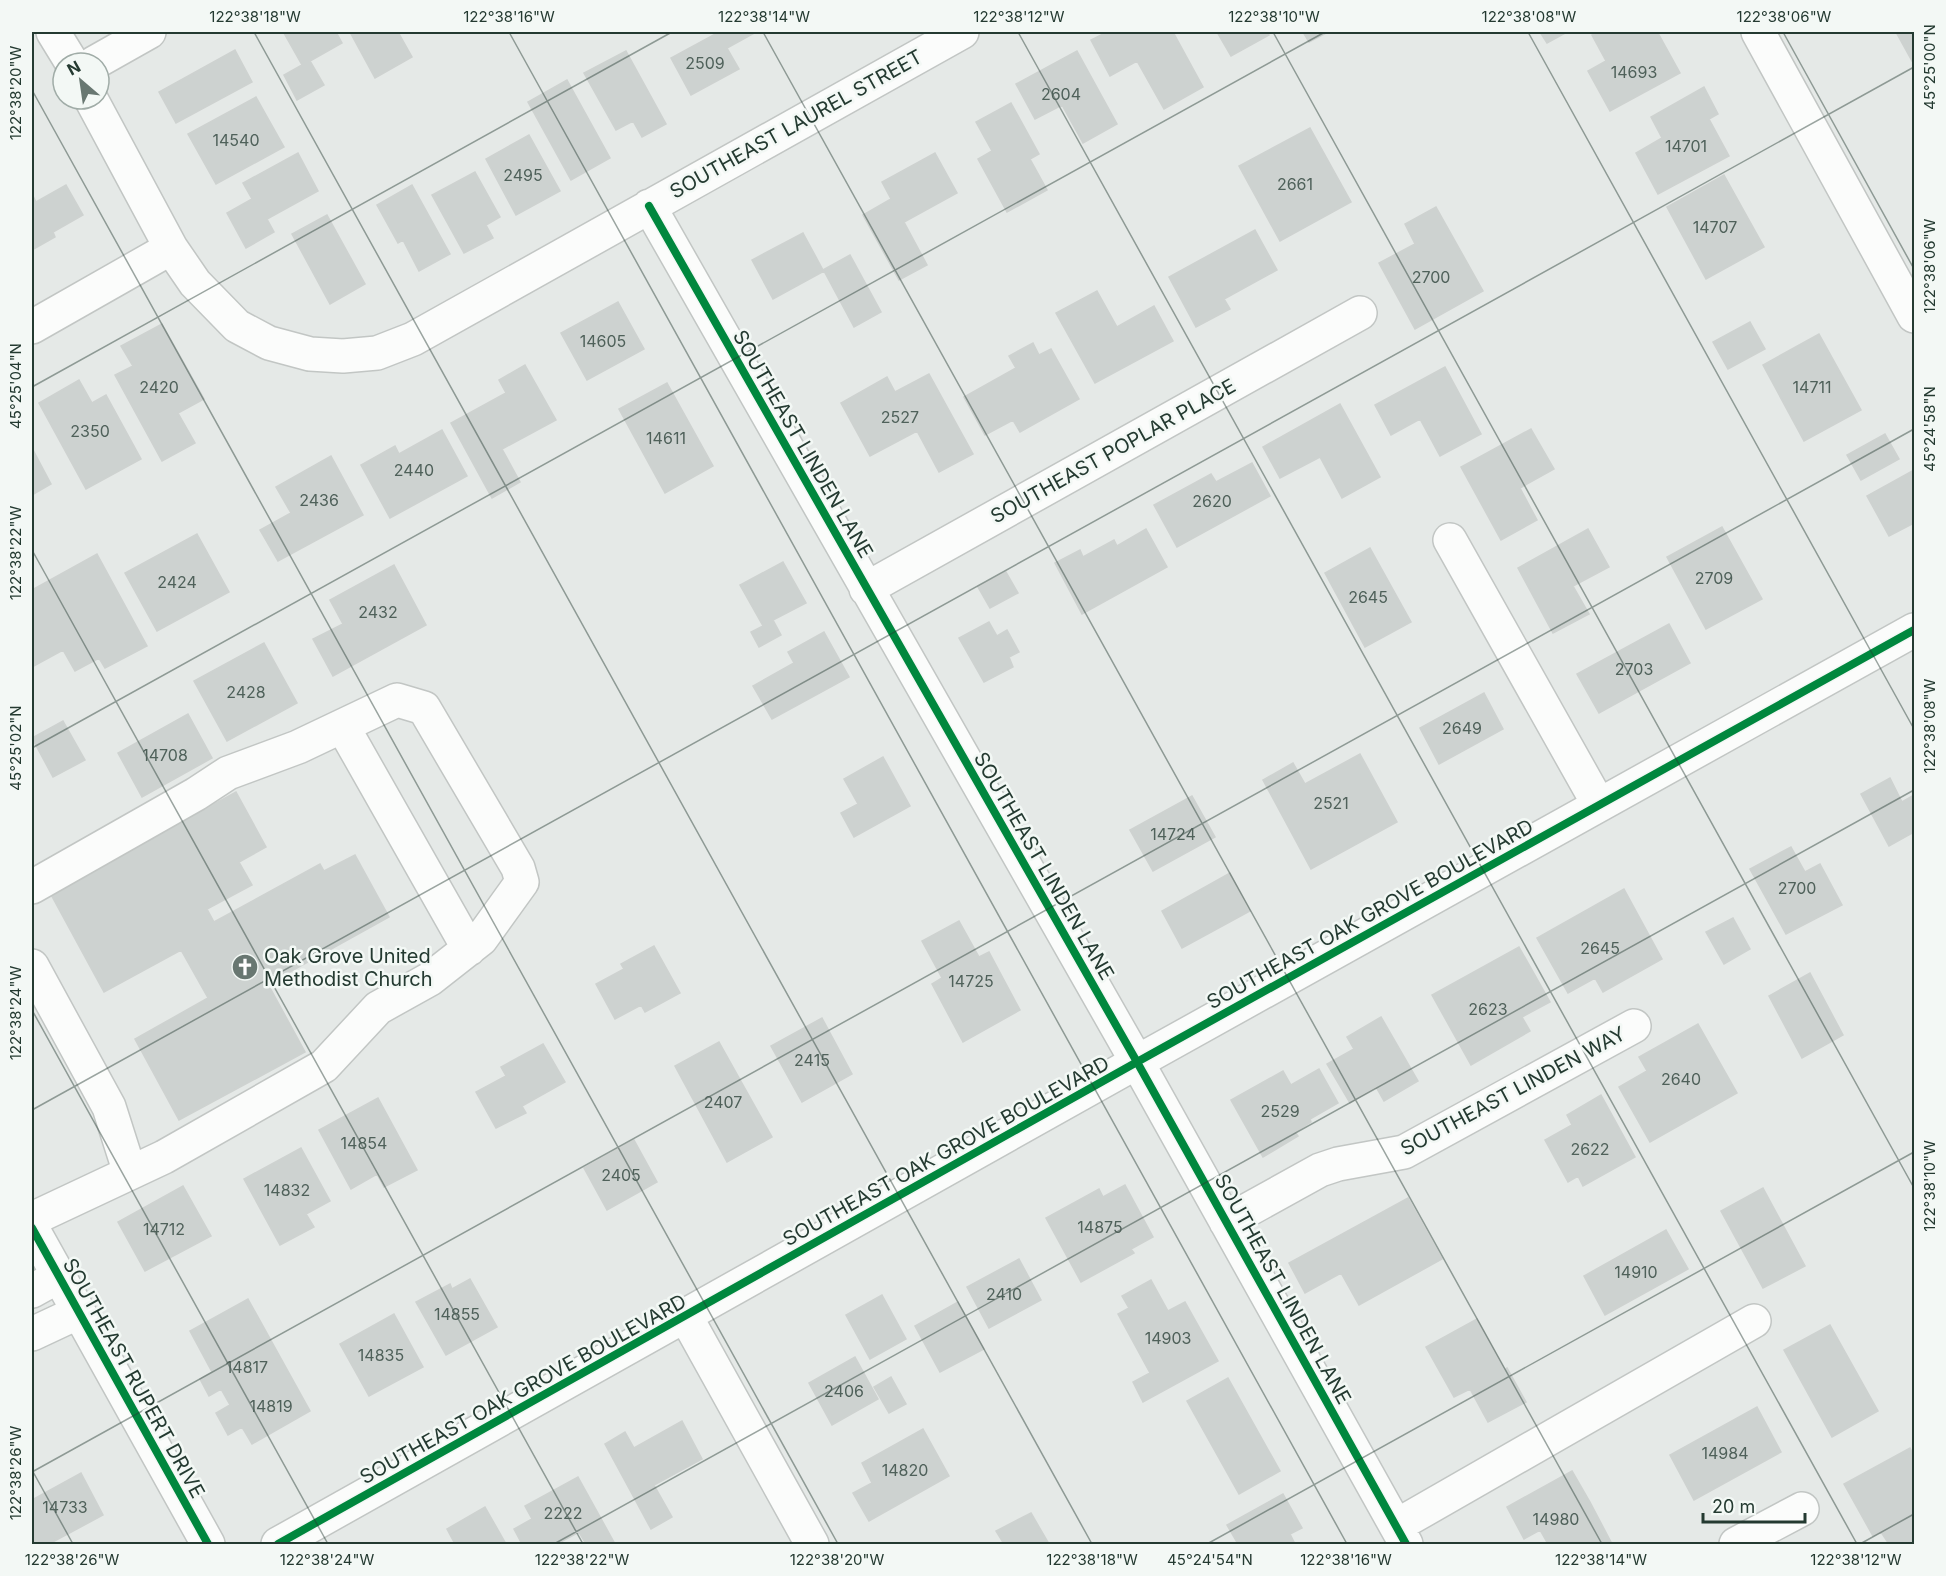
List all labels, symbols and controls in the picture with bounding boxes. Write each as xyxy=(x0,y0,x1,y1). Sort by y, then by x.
text: 122°38'18"W xyxy=(209,7,301,26)
text: 122°38'16"W xyxy=(463,7,555,26)
text: 122°38'14"W xyxy=(718,7,810,26)
text: 122°38'12"W xyxy=(973,7,1065,26)
text: 122°38'10"W xyxy=(1228,7,1320,26)
text: 122°38'08"W xyxy=(1482,7,1577,26)
text: 122°38'06"W xyxy=(1737,7,1832,26)
text: 45°25'00"N xyxy=(1920,24,1939,110)
street label: SOUTHEAST LAUREL STREET xyxy=(666,44,926,204)
text: 122°38'20"W xyxy=(6,45,25,140)
north arrow xyxy=(51,51,111,111)
house number: 2509 xyxy=(685,53,725,73)
text: N xyxy=(64,56,84,80)
house number: 14693 xyxy=(1611,62,1657,82)
house number: 2604 xyxy=(1041,84,1081,104)
house number: 14540 xyxy=(213,130,260,150)
house number: 14701 xyxy=(1665,136,1707,156)
house number: 2495 xyxy=(503,165,543,185)
house number: 2661 xyxy=(1277,174,1313,194)
house number: 14707 xyxy=(1693,217,1737,237)
text: 122°38'06"W xyxy=(1920,218,1939,313)
house number: 2700 xyxy=(1412,267,1450,287)
street label: SOUTHEAST LINDEN LANE xyxy=(728,326,878,562)
house number: 14605 xyxy=(580,331,626,351)
text: 45°25'04"N xyxy=(6,343,25,429)
street label: SOUTHEAST POPLAR PLACE xyxy=(986,374,1240,528)
house number: 2420 xyxy=(139,377,179,397)
house number: 14711 xyxy=(1793,377,1831,397)
text: 45°24'58"N xyxy=(1920,386,1939,472)
house number: 2527 xyxy=(881,407,919,427)
house number: 2350 xyxy=(70,421,110,441)
house number: 14611 xyxy=(646,428,686,448)
house number: 2440 xyxy=(394,460,434,480)
house number: 2436 xyxy=(299,490,339,510)
house number: 2620 xyxy=(1192,491,1232,511)
text: 122°38'22"W xyxy=(6,506,25,600)
house number: 2709 xyxy=(1695,568,1733,588)
house number: 2424 xyxy=(157,572,197,592)
house number: 2645 xyxy=(1348,587,1388,607)
house number: 2432 xyxy=(358,602,398,622)
house number: 2703 xyxy=(1615,659,1653,679)
text: 122°38'08"W xyxy=(1920,678,1939,773)
house number: 2428 xyxy=(226,682,266,702)
text: 45°25'02"N xyxy=(6,705,25,791)
house number: 2649 xyxy=(1442,718,1482,738)
house number: 14708 xyxy=(142,745,188,765)
street label: SOUTHEAST LINDEN LANE xyxy=(969,748,1119,984)
house number: 2521 xyxy=(1313,793,1349,813)
street label: SOUTHEAST OAK GROVE BOULEVARD xyxy=(1203,814,1537,1014)
house number: 14724 xyxy=(1150,824,1196,844)
house number: 2700 xyxy=(1778,878,1816,898)
house number: 2645 xyxy=(1580,938,1620,958)
place label: Oak Grove United Methodist Church xyxy=(264,944,433,991)
church icon: Oak Grove United Methodist Church xyxy=(230,952,260,982)
text: 122°38'24"W xyxy=(6,965,25,1060)
house number: 14725 xyxy=(948,971,994,991)
house number: 2623 xyxy=(1468,999,1508,1019)
street label: SOUTHEAST LINDEN WAY xyxy=(1396,1021,1630,1161)
house number: 2415 xyxy=(794,1050,830,1070)
street label: SOUTHEAST OAK GROVE BOULEVARD xyxy=(779,1051,1113,1251)
house number: 2640 xyxy=(1661,1069,1701,1089)
house number: 2407 xyxy=(704,1092,742,1112)
house number: 2529 xyxy=(1260,1101,1300,1121)
house number: 14854 xyxy=(341,1133,387,1153)
house number: 2622 xyxy=(1570,1139,1610,1159)
text: 122°38'10"W xyxy=(1920,1140,1939,1232)
house number: 2405 xyxy=(601,1165,641,1185)
street label: SOUTHEAST LINDEN LANE xyxy=(1210,1170,1356,1408)
house number: 14832 xyxy=(264,1180,310,1200)
house number: 14875 xyxy=(1077,1217,1123,1237)
house number: 14712 xyxy=(143,1219,185,1239)
street label: SOUTHEAST RUPERT DRIVE xyxy=(58,1254,210,1502)
house number: 14910 xyxy=(1614,1262,1658,1282)
house number: 2410 xyxy=(986,1284,1022,1304)
street label: SOUTHEAST OAK GROVE BOULEVARD xyxy=(356,1289,690,1489)
house number: 14855 xyxy=(434,1304,480,1324)
house number: 14903 xyxy=(1145,1328,1191,1348)
house number: 14835 xyxy=(358,1345,404,1365)
house number: 14817 xyxy=(226,1357,268,1377)
house number: 2406 xyxy=(824,1381,864,1401)
house number: 14819 xyxy=(249,1396,293,1416)
text: 122°38'26"W xyxy=(6,1426,25,1520)
house number: 14984 xyxy=(1702,1443,1749,1463)
house number: 14820 xyxy=(882,1460,928,1480)
scale bar xyxy=(1703,1486,1805,1524)
text: 20 m xyxy=(1712,1496,1755,1517)
house number: 14733 xyxy=(42,1497,88,1517)
house number: 2222 xyxy=(543,1503,583,1523)
house number: 14980 xyxy=(1533,1509,1579,1529)
text: 122°38'26"W xyxy=(25,1550,119,1569)
text: 122°38'24"W xyxy=(280,1550,375,1569)
text: 122°38'22"W xyxy=(535,1550,629,1569)
text: 122°38'20"W xyxy=(790,1550,885,1569)
text: 122°38'18"W xyxy=(1046,1550,1138,1569)
text: 45°24'54"N xyxy=(1167,1550,1253,1569)
text: 122°38'16"W xyxy=(1300,1550,1392,1569)
text: 122°38'14"W xyxy=(1555,1550,1647,1569)
text: 122°38'12"W xyxy=(1810,1550,1902,1569)

